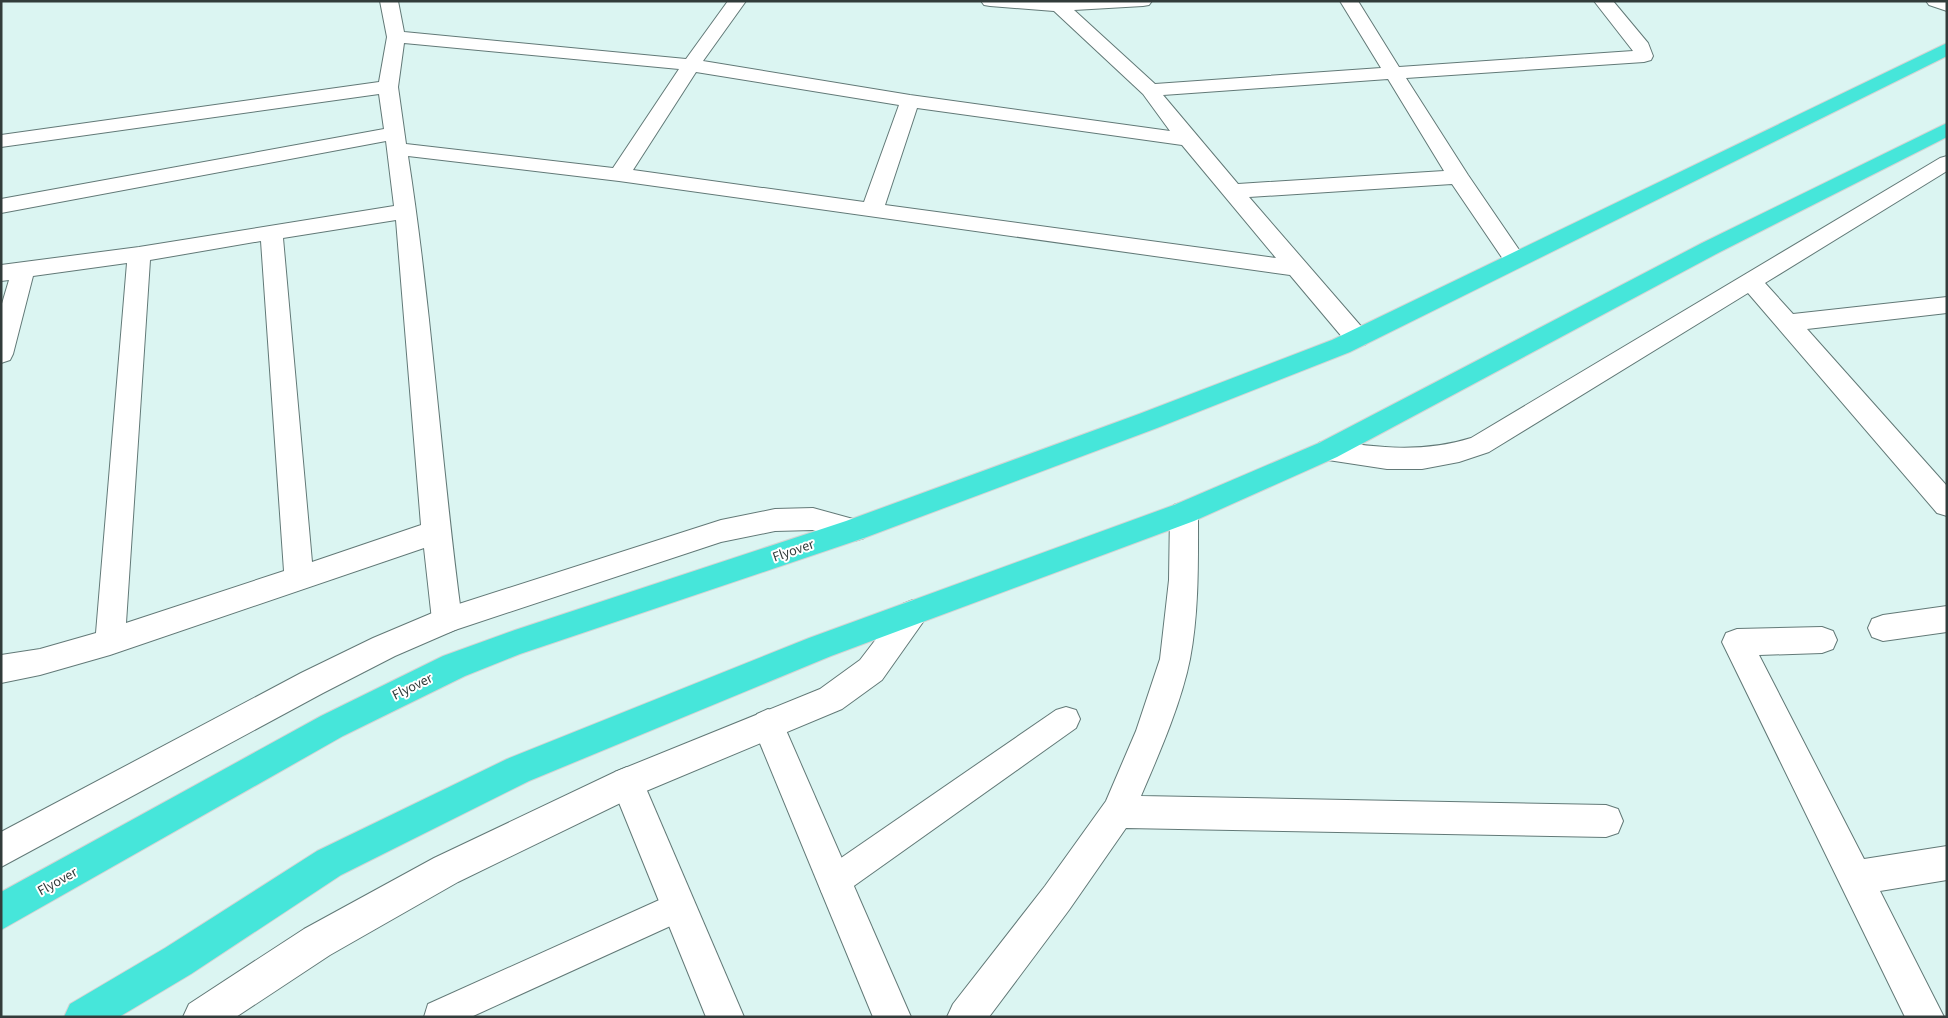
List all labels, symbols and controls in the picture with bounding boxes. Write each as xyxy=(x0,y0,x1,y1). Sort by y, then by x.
street label: Flyover xyxy=(770,534,817,567)
street label: Flyover xyxy=(389,668,436,705)
street label: Flyover xyxy=(34,863,81,901)

